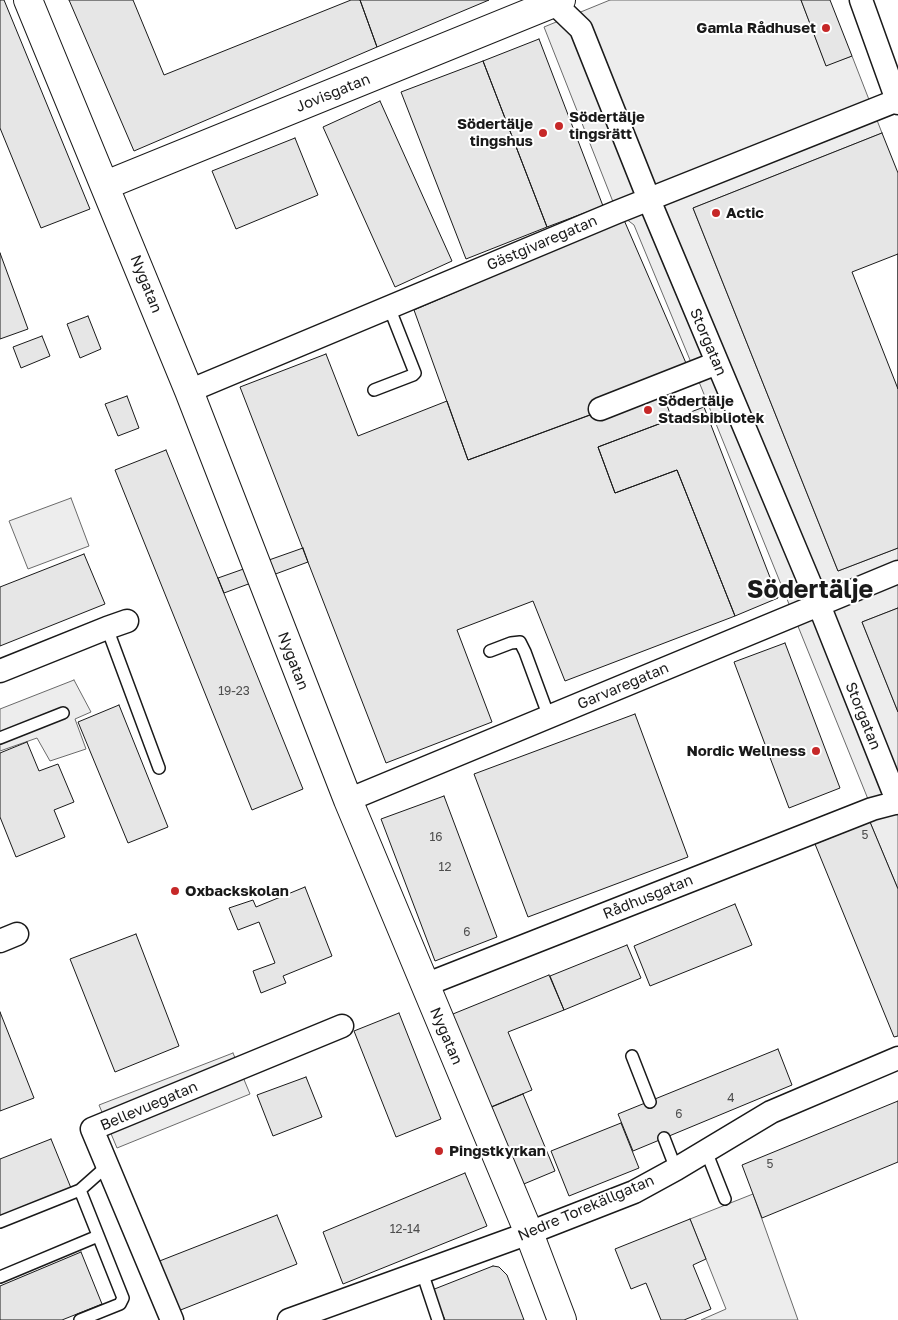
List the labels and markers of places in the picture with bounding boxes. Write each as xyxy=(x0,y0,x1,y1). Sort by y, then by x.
place label: Gamla Rådhuset xyxy=(696,19,816,37)
marker: Gamla Rådhuset xyxy=(820,22,832,34)
place label: Södertälje tingsrätt xyxy=(569,108,645,143)
place label: Södertälje tingshus xyxy=(457,115,533,150)
marker: Södertälje tingsrätt xyxy=(553,120,565,132)
marker: Södertälje tingshus xyxy=(537,127,549,139)
place label: Actic xyxy=(726,204,764,222)
marker: Actic xyxy=(710,207,722,219)
place label: Södertälje Stadsbibliotek xyxy=(658,392,764,427)
marker: Södertälje Stadsbibliotek xyxy=(642,404,654,416)
place label: Nordic Wellness xyxy=(686,742,806,760)
marker: Nordic Wellness xyxy=(810,745,822,757)
place label: Oxbackskolan xyxy=(185,882,289,900)
marker: Oxbackskolan xyxy=(169,885,181,897)
place label: Pingstkyrkan xyxy=(449,1142,546,1160)
marker: Pingstkyrkan xyxy=(433,1145,445,1157)

